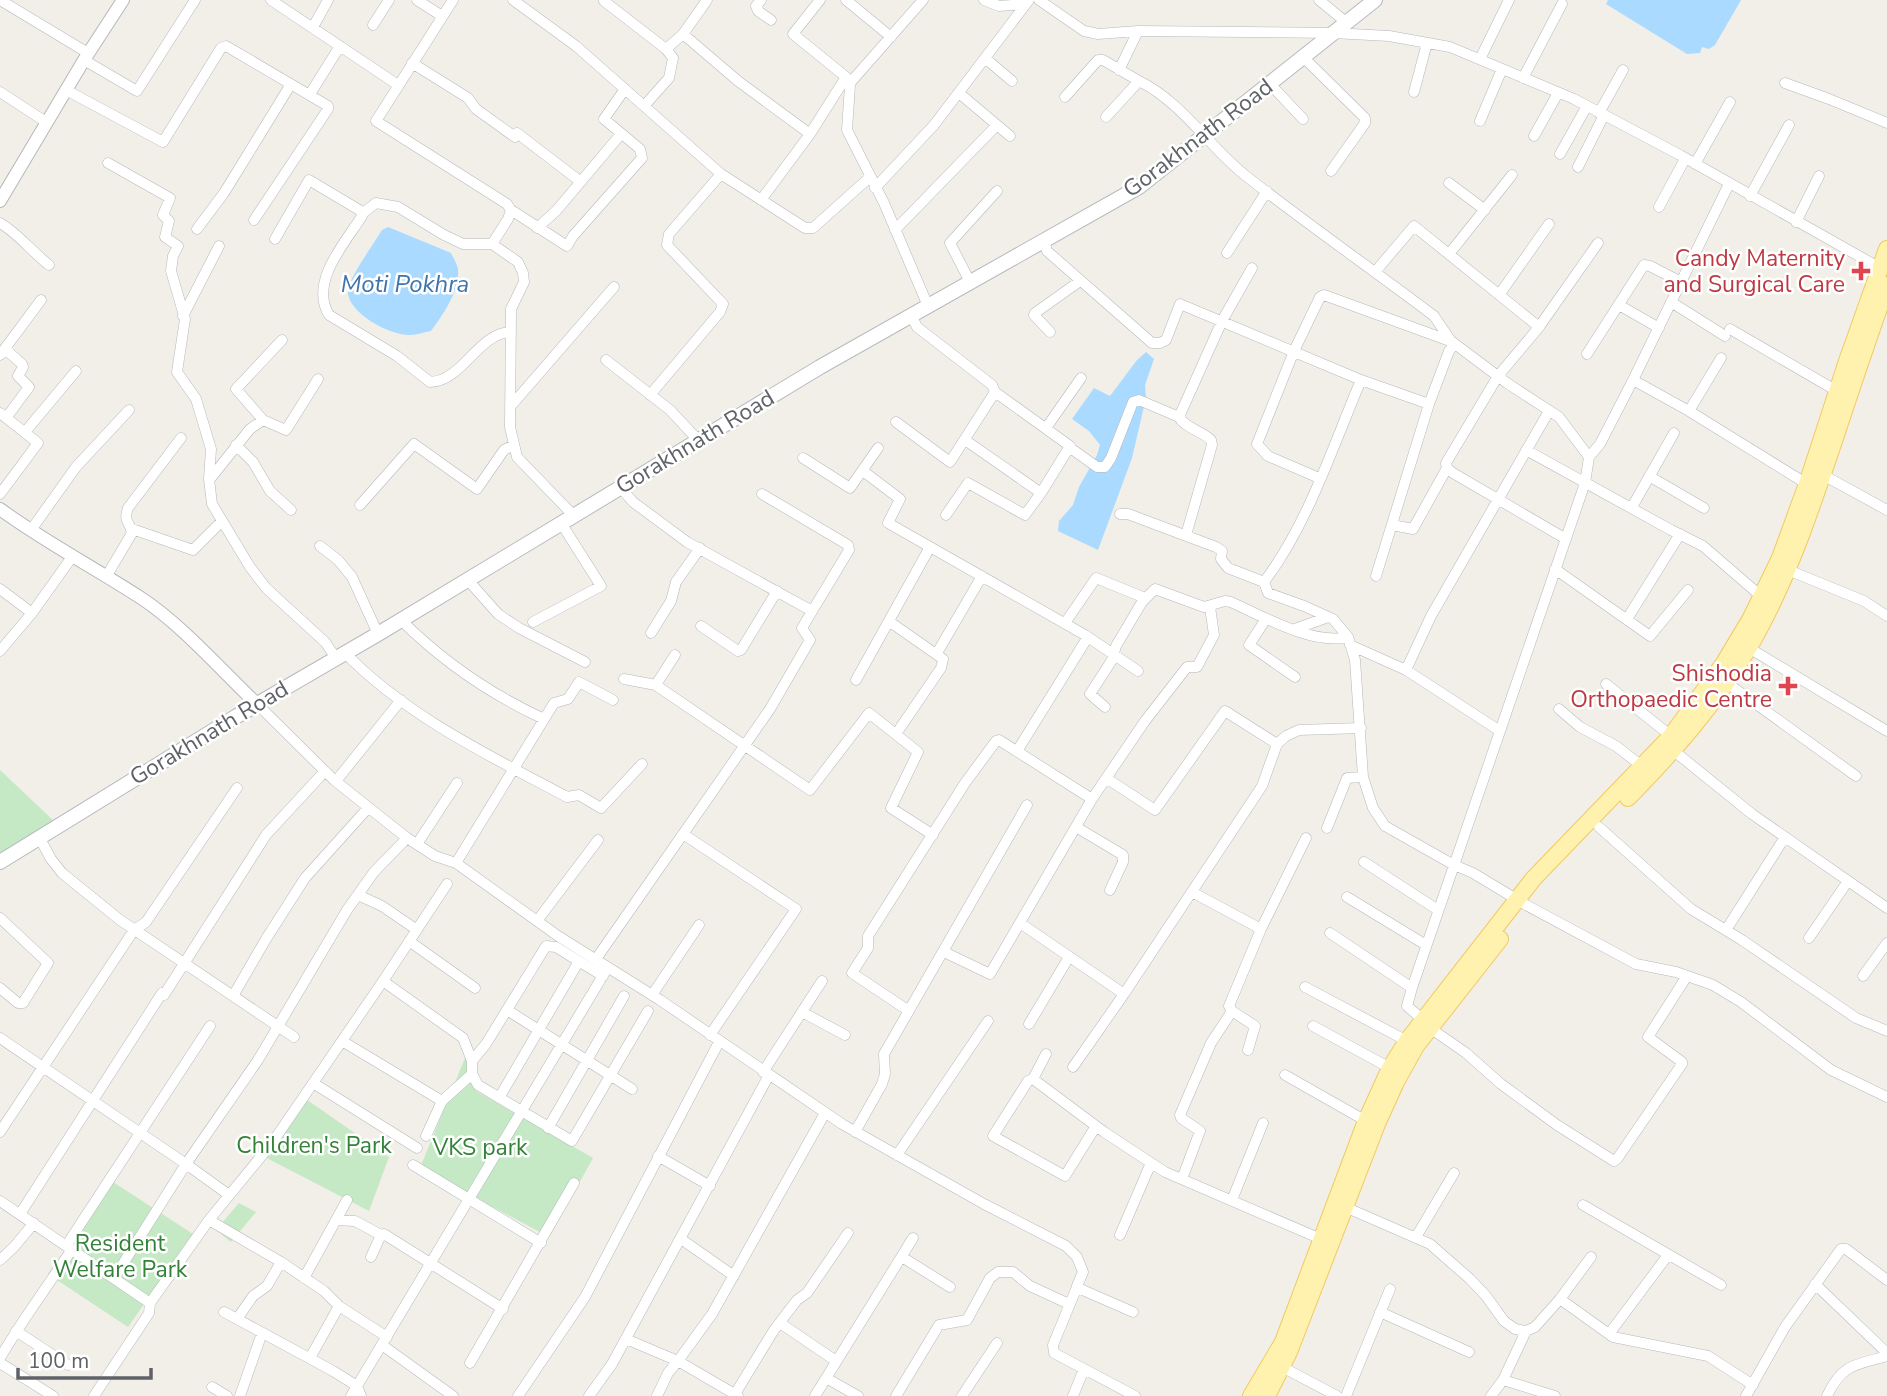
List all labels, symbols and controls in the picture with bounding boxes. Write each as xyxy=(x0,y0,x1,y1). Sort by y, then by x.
street label: Gorakhnath Road xyxy=(1117,71,1279,205)
place label: Candy Maternity and Surgical Care xyxy=(1663,243,1845,300)
marker: Candy Maternity and Surgical Care xyxy=(1851,261,1871,281)
water label: Moti Pokhra xyxy=(341,268,469,300)
street label: Gorakhnath Road xyxy=(610,382,780,502)
place label: Shishodia Orthopaedic Centre xyxy=(1570,658,1772,715)
street label: Gorakhnath Road xyxy=(124,673,294,793)
marker: Shishodia Orthopaedic Centre xyxy=(1778,676,1798,696)
park label: Children's Park xyxy=(236,1130,392,1161)
park label: VKS park xyxy=(432,1132,528,1163)
park label: Resident Welfare Park xyxy=(53,1228,188,1285)
scale bar xyxy=(18,1336,150,1380)
text: 100 m xyxy=(28,1347,89,1375)

